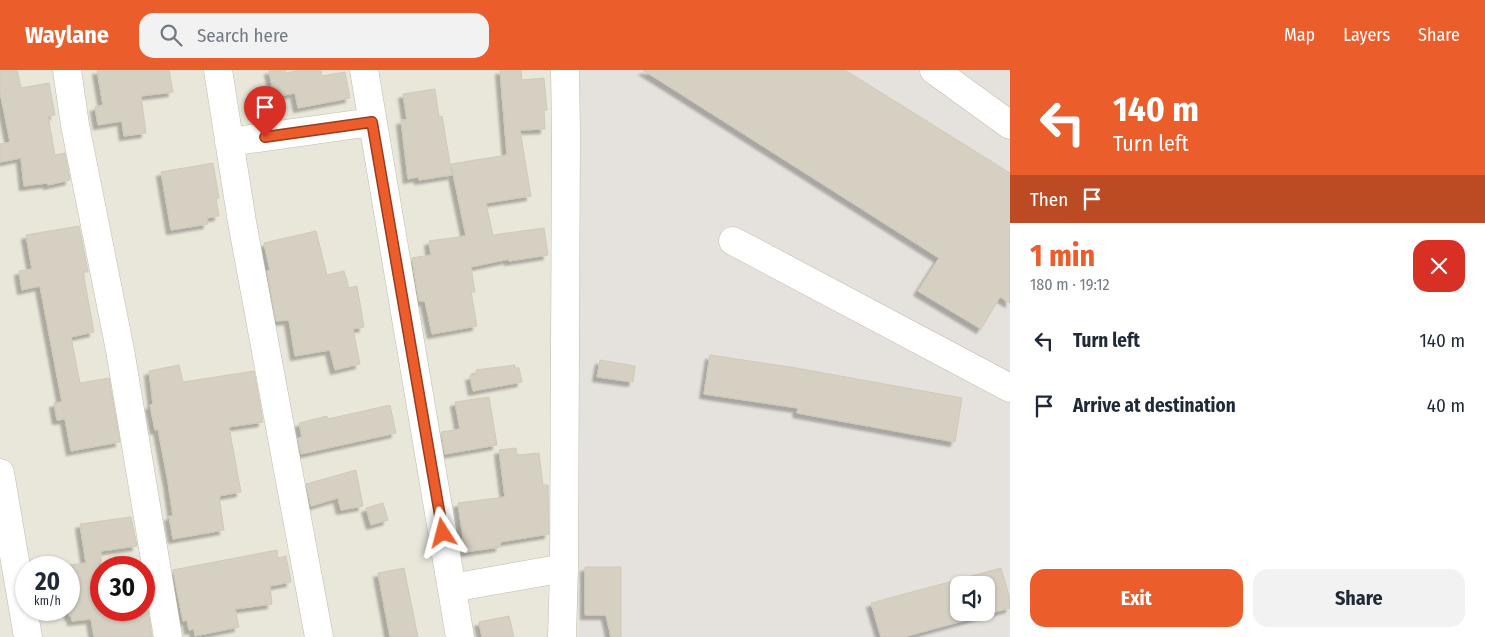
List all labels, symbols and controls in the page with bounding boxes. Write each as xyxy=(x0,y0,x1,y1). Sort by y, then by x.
search box xyxy=(139,13,489,58)
text: Waylane xyxy=(25,21,109,49)
icon: search xyxy=(157,21,185,49)
text: Search here xyxy=(197,24,288,47)
text: Map xyxy=(1284,24,1315,46)
text: Layers xyxy=(1343,24,1390,46)
text: Share xyxy=(1418,24,1460,46)
pin xyxy=(244,86,286,137)
text: 140 m xyxy=(1113,88,1199,130)
icon: left xyxy=(1030,90,1095,155)
icon: arrive xyxy=(251,93,279,121)
text: Turn left xyxy=(1113,130,1189,157)
icon: arrive xyxy=(1078,185,1106,213)
text: Then xyxy=(1030,188,1068,211)
text: 1 min xyxy=(1030,238,1095,274)
button: close xyxy=(1413,240,1465,292)
text: 180 m · 19:12 xyxy=(1030,275,1110,294)
icon: left xyxy=(1030,327,1058,355)
text: Turn left xyxy=(1073,329,1140,352)
text: 140 m xyxy=(1419,329,1465,352)
icon: arrive xyxy=(1030,392,1058,420)
text: Arrive at destination xyxy=(1073,394,1236,417)
text: 40 m xyxy=(1427,394,1465,417)
position arrow xyxy=(416,506,468,558)
speed limit sign: 30 xyxy=(90,556,155,621)
text: 20 xyxy=(35,567,60,597)
button: Exit xyxy=(1030,569,1243,627)
button: Share xyxy=(1253,569,1465,627)
map controls xyxy=(950,576,995,621)
button: sound xyxy=(950,576,995,621)
text: km/h xyxy=(34,594,61,608)

